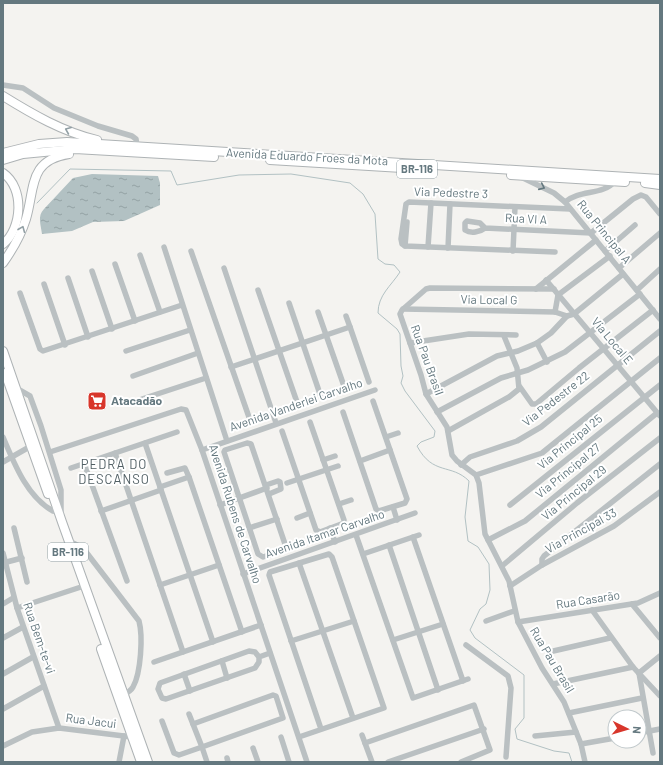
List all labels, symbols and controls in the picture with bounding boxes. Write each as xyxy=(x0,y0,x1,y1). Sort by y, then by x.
one-way arrow xyxy=(65,127,73,135)
street label: Avenida Eduardo Froes da Mota xyxy=(226,145,388,167)
road number: BR-116 xyxy=(397,160,437,178)
one-way arrow xyxy=(538,182,545,190)
street label: Via Pedestre 3 xyxy=(414,184,488,200)
street label: Rua Principal A xyxy=(575,197,635,266)
street label: Rua VI A xyxy=(505,210,547,226)
one-way arrow xyxy=(18,226,26,233)
street label: Via Local G xyxy=(460,292,518,306)
street label: Via Local E xyxy=(589,314,636,367)
street label: Rua Pau Brasil xyxy=(409,323,447,397)
street label: Via Pedestre 22 xyxy=(519,368,592,429)
street label: Avenida Vanderlei Carvalho xyxy=(227,375,364,433)
supermarket icon: Atacadão xyxy=(86,390,108,412)
place label: Atacadão xyxy=(111,393,162,407)
street label: Via Principal 25 xyxy=(534,411,605,472)
street label: Via Principal 27 xyxy=(532,440,603,500)
street label: Avenida Rubens de Carvalho xyxy=(207,442,265,585)
district label: PEDRA DO DESCANSO xyxy=(78,456,150,487)
street label: Via Principal 29 xyxy=(538,462,609,523)
street label: Via Principal 33 xyxy=(543,505,619,555)
street label: Avenida Itamar Carvalho xyxy=(263,506,386,560)
road number: BR-116 xyxy=(48,543,88,561)
street label: Rua Casarão xyxy=(555,587,621,611)
street label: Rua Bem-te-vi xyxy=(21,600,59,675)
street label: Rua Pau Brasil xyxy=(528,624,578,695)
north arrow xyxy=(607,709,647,749)
street label: Rua Jacui xyxy=(65,710,117,730)
text: N xyxy=(631,726,644,734)

